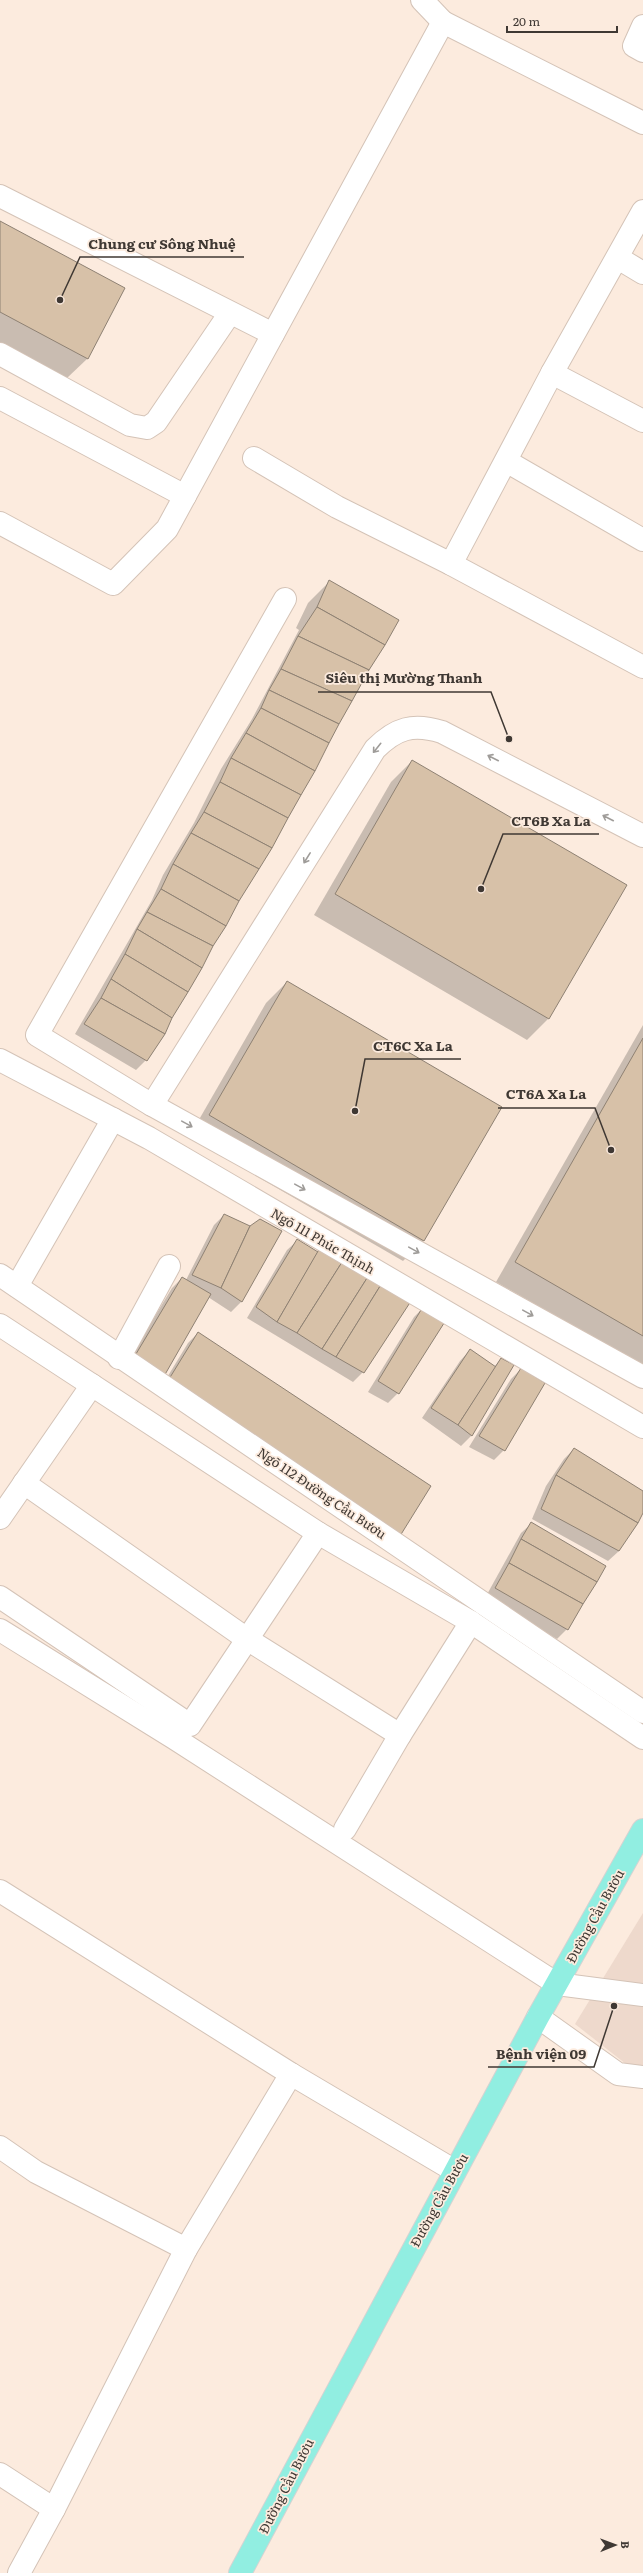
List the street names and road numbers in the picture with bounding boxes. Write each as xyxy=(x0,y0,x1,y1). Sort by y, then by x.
street label: Ngõ 111 Phúc Thịnh xyxy=(268,1203,379,1278)
street label: Ngõ 112 Đường Cầu Bươu xyxy=(254,1442,391,1543)
street label: Đường Cầu Bươu xyxy=(561,1865,628,1966)
street label: Đường Cầu Bươu xyxy=(405,2149,472,2250)
street label: Đường Cầu Bươu xyxy=(253,2435,318,2537)

